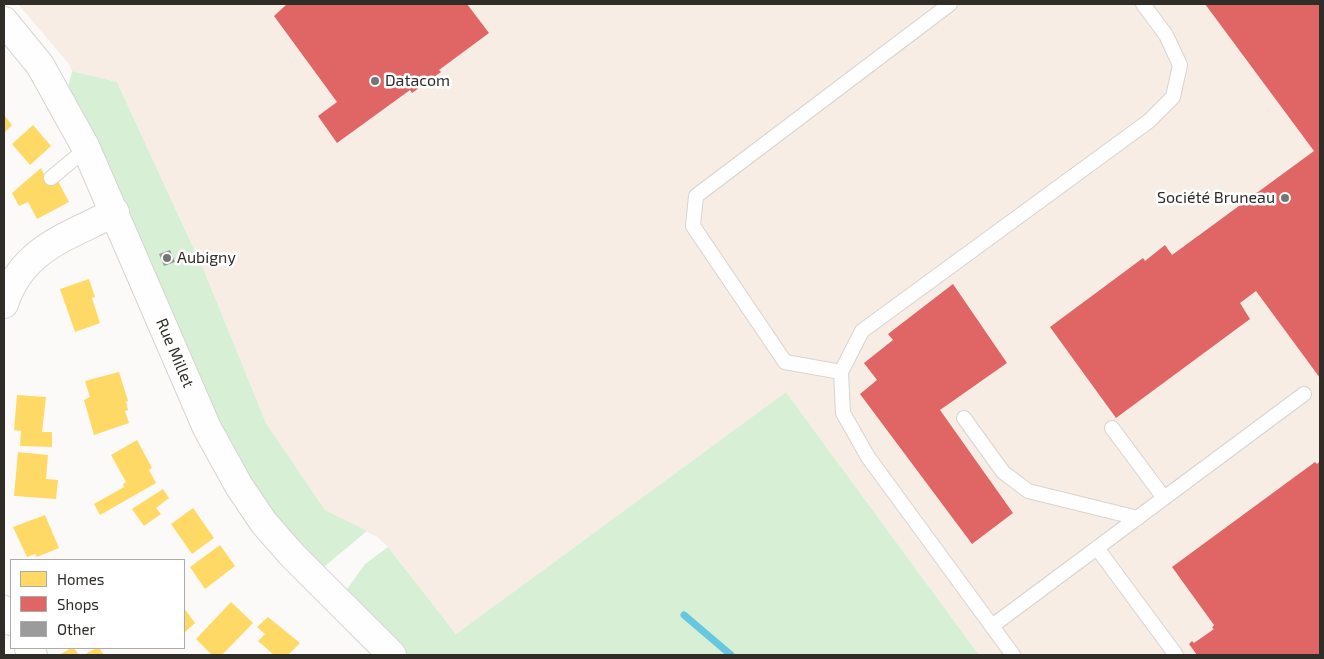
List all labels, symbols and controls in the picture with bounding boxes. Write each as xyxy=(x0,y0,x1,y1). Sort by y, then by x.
place label: Datacom xyxy=(385,71,450,91)
marker: Datacom xyxy=(369,75,381,87)
place label: Société Bruneau xyxy=(1157,188,1275,208)
marker: Société Bruneau xyxy=(1279,192,1291,204)
place label: Aubigny xyxy=(177,248,236,268)
marker: Aubigny xyxy=(161,252,173,264)
street label: Rue Millet xyxy=(152,315,198,391)
legend xyxy=(10,559,185,649)
text: Homes xyxy=(57,570,104,588)
text: Shops xyxy=(57,595,99,613)
text: Other xyxy=(57,620,96,638)

